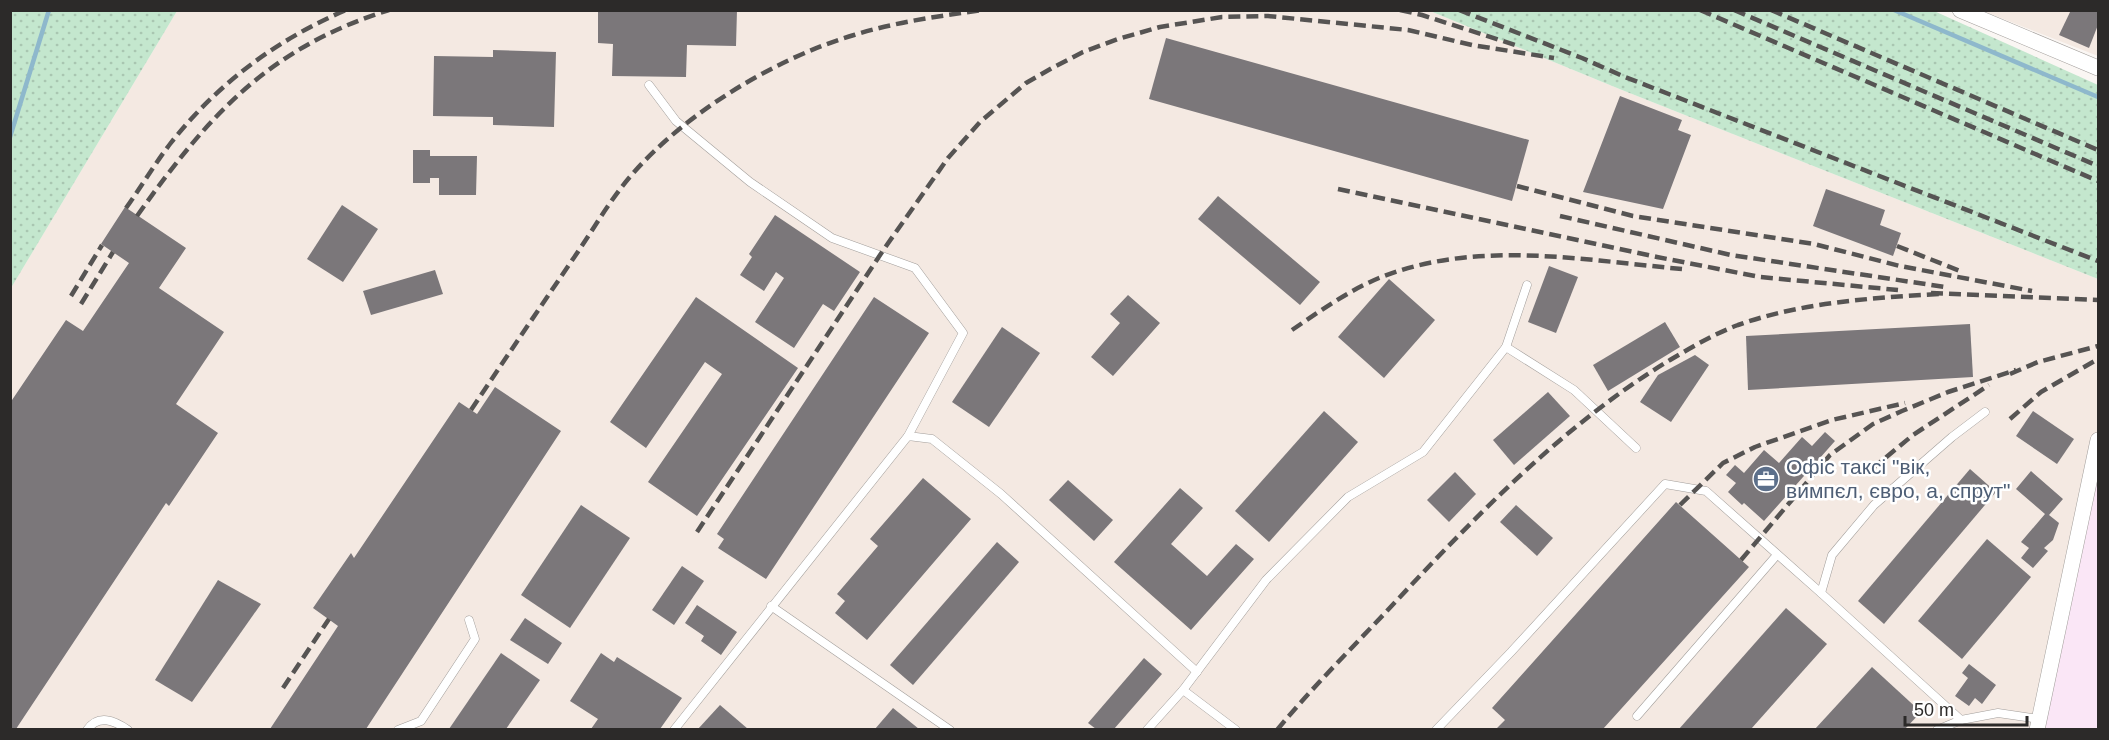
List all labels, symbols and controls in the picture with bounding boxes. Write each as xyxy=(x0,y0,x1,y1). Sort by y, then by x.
place label: Офіс таксі "вік, вимпєл, євро, а, спрут" xyxy=(1786,455,2010,502)
office icon: Офіс таксі "вік, вимпєл, євро, а, спрут" xyxy=(1751,464,1781,494)
scale bar xyxy=(1905,689,2026,727)
text: 50 m xyxy=(1914,700,1954,720)

